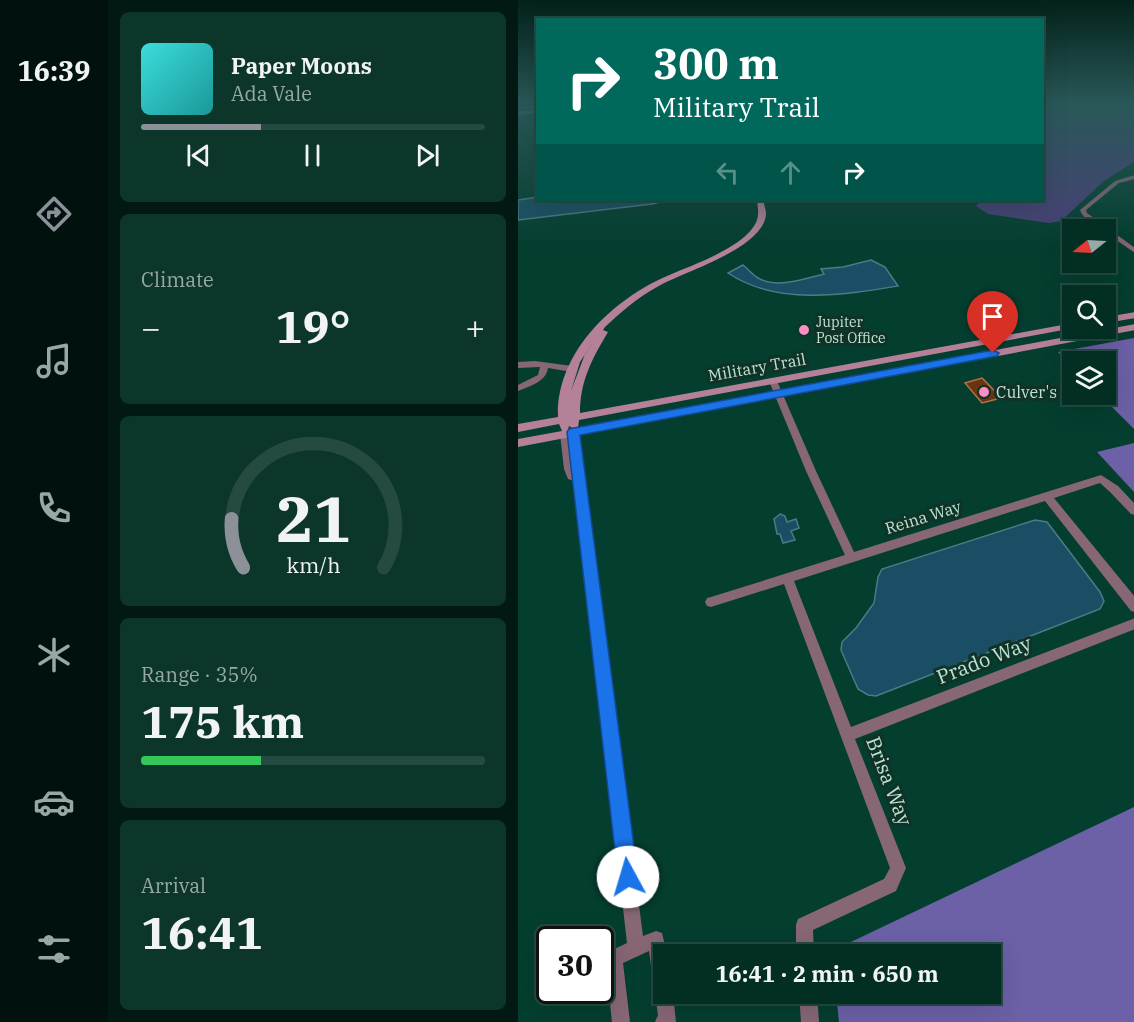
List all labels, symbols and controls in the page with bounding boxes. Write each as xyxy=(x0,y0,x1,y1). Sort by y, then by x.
text: 300 m xyxy=(653,36,779,91)
icon: right xyxy=(554,42,632,120)
text: Paper Moons xyxy=(231,51,372,80)
text: 16:39 xyxy=(18,53,90,88)
text: Ada Vale xyxy=(231,80,312,107)
text: Military Trail xyxy=(653,89,820,124)
icon: previous xyxy=(182,139,215,172)
icon: pause xyxy=(296,139,329,172)
icon: next xyxy=(411,139,444,172)
icon: left xyxy=(711,156,744,189)
icon: ahead xyxy=(774,156,807,189)
icon: right xyxy=(837,156,870,189)
icon: directions xyxy=(33,193,75,235)
north arrow xyxy=(1062,219,1116,273)
map controls xyxy=(1062,219,1116,405)
text: Climate xyxy=(141,266,214,293)
button: search xyxy=(1062,285,1116,339)
pin xyxy=(967,291,1018,353)
text: 19° xyxy=(275,297,351,355)
icon: arrive xyxy=(976,300,1009,333)
text: − xyxy=(141,306,161,349)
text: + xyxy=(465,306,485,349)
place label: Jupiter Post Office xyxy=(816,313,886,347)
marker: Jupiter Post Office xyxy=(797,323,811,337)
icon: music xyxy=(33,340,75,382)
street label: Military Trail xyxy=(707,349,808,385)
button: layers xyxy=(1062,351,1116,405)
place label: Culver's xyxy=(996,382,1057,402)
marker: Culver's xyxy=(977,385,991,399)
text: 21 xyxy=(276,478,350,559)
icon: phone xyxy=(33,487,75,529)
street label: Reina Way xyxy=(883,496,964,538)
text: km/h xyxy=(286,551,340,579)
street label: Prado Way xyxy=(932,629,1035,690)
icon: climate xyxy=(33,634,75,676)
text: Range · 35% xyxy=(141,661,258,688)
text: 175 km xyxy=(141,692,304,750)
street label: Brisa Way xyxy=(860,732,919,830)
icon: car xyxy=(33,781,75,823)
position arrow xyxy=(596,845,660,909)
text: Arrival xyxy=(141,872,206,899)
text: 16:41 xyxy=(141,903,263,961)
speed limit sign: 30 xyxy=(536,926,614,1004)
icon: filters xyxy=(33,928,75,970)
text: 16:41 · 2 min · 650 m xyxy=(715,959,939,988)

